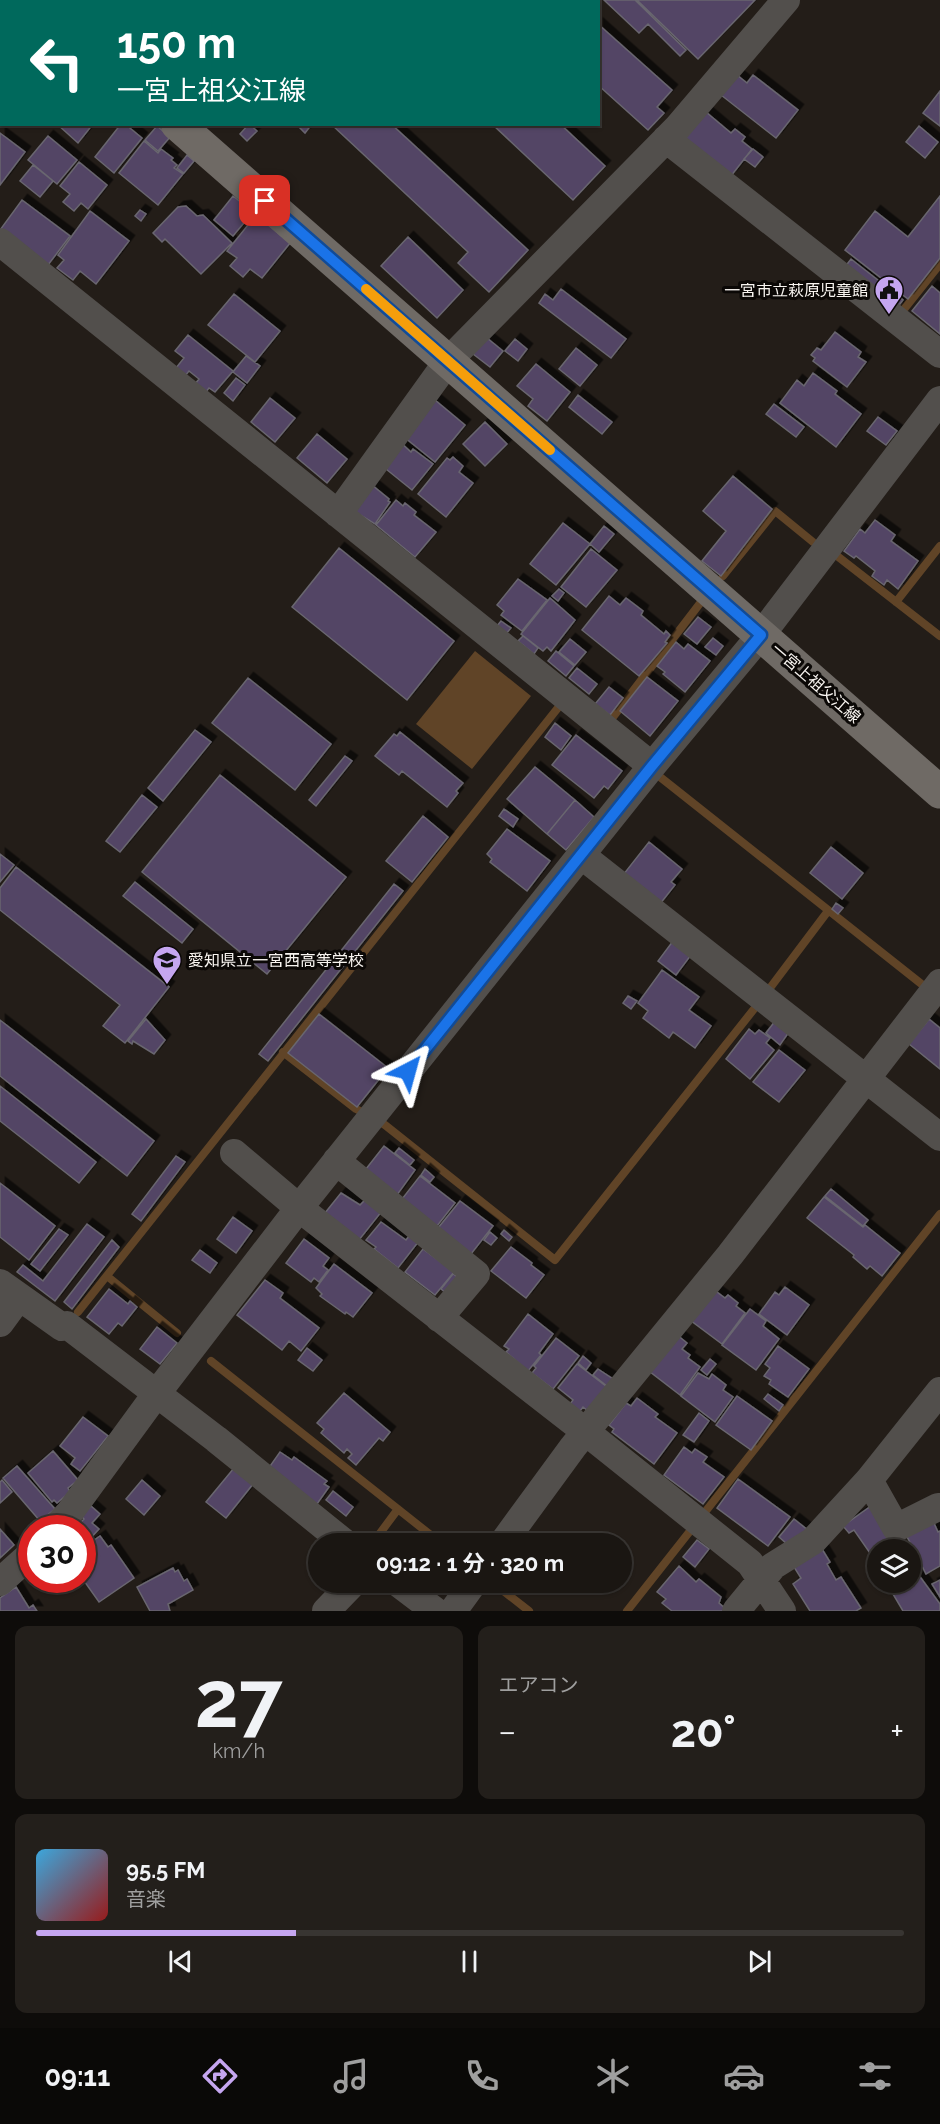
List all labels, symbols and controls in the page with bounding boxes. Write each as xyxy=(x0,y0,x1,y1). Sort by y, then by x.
text: 150 m xyxy=(117,19,236,68)
icon: left xyxy=(18,24,96,102)
text: 一宮上祖父江線 xyxy=(117,75,306,106)
pin xyxy=(239,175,290,226)
icon: arrive xyxy=(248,184,281,217)
public building icon: 一宮市立萩原児童館 xyxy=(873,274,905,316)
place label: 一宮市立萩原児童館 xyxy=(724,281,868,300)
street label: 一宮上祖父江線 xyxy=(767,639,865,727)
school or university icon: 愛知県立一宮西高等学校 xyxy=(151,944,183,986)
place label: 愛知県立一宮西高等学校 xyxy=(188,951,364,970)
position arrow xyxy=(376,1039,440,1103)
speed limit sign: 30 xyxy=(18,1515,96,1593)
map controls xyxy=(867,1539,921,1593)
button: layers xyxy=(867,1539,921,1593)
text: 09:12 · 1 分 · 320 m xyxy=(376,1550,564,1576)
text: 27 xyxy=(195,1654,283,1745)
text: エアコン xyxy=(499,1673,579,1697)
text: 20° xyxy=(671,1705,736,1758)
text: − xyxy=(499,1712,516,1751)
text: + xyxy=(890,1712,904,1751)
text: km/h xyxy=(212,1739,265,1763)
text: 95.5 FM xyxy=(126,1857,205,1883)
text: 音楽 xyxy=(126,1887,166,1911)
icon: previous xyxy=(164,1945,197,1978)
icon: pause xyxy=(453,1945,486,1978)
icon: next xyxy=(743,1945,776,1978)
icon: directions xyxy=(199,2055,241,2097)
icon: music xyxy=(330,2055,372,2097)
icon: phone xyxy=(461,2055,503,2097)
icon: climate xyxy=(592,2055,634,2097)
icon: car xyxy=(723,2055,765,2097)
icon: filters xyxy=(854,2055,896,2097)
text: 09:11 xyxy=(44,2061,110,2092)

